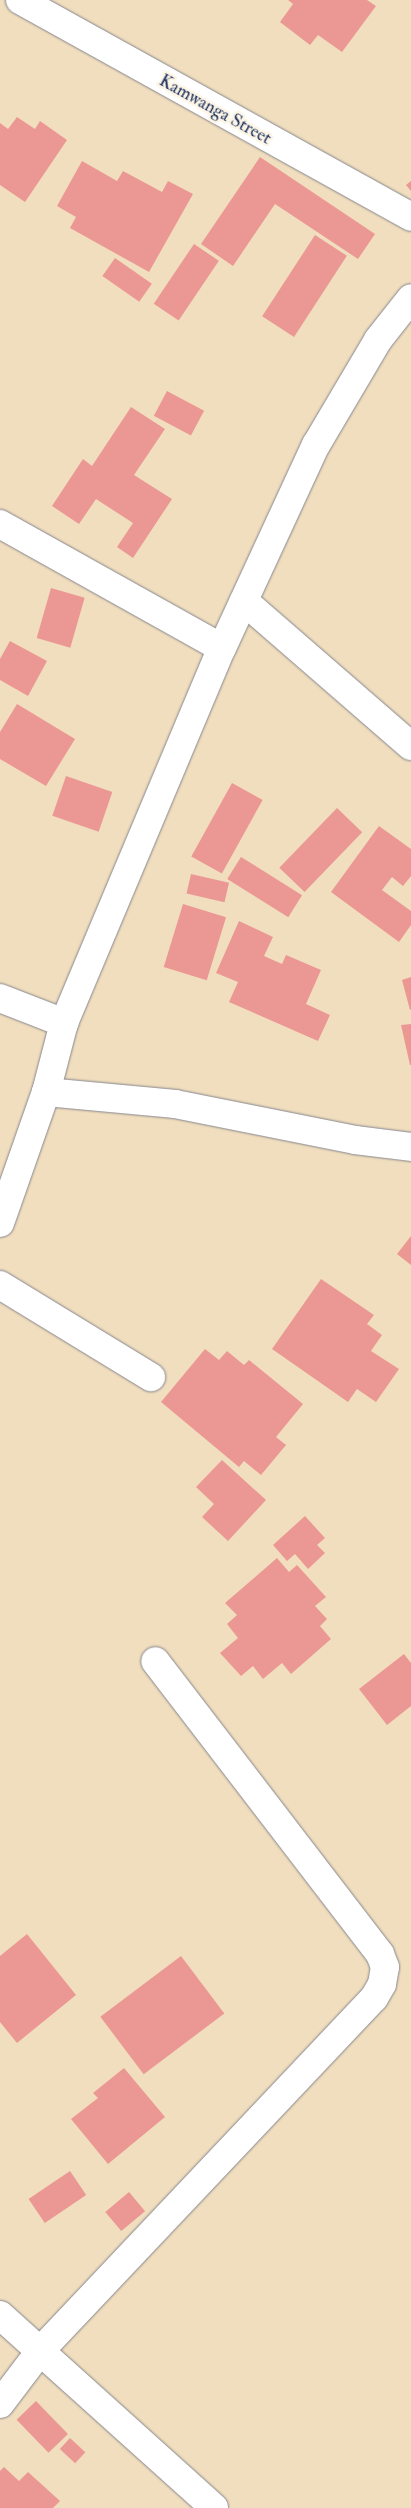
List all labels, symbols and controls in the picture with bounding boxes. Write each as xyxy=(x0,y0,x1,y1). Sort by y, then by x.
street label: Kamwanga Street xyxy=(155,70,275,150)

